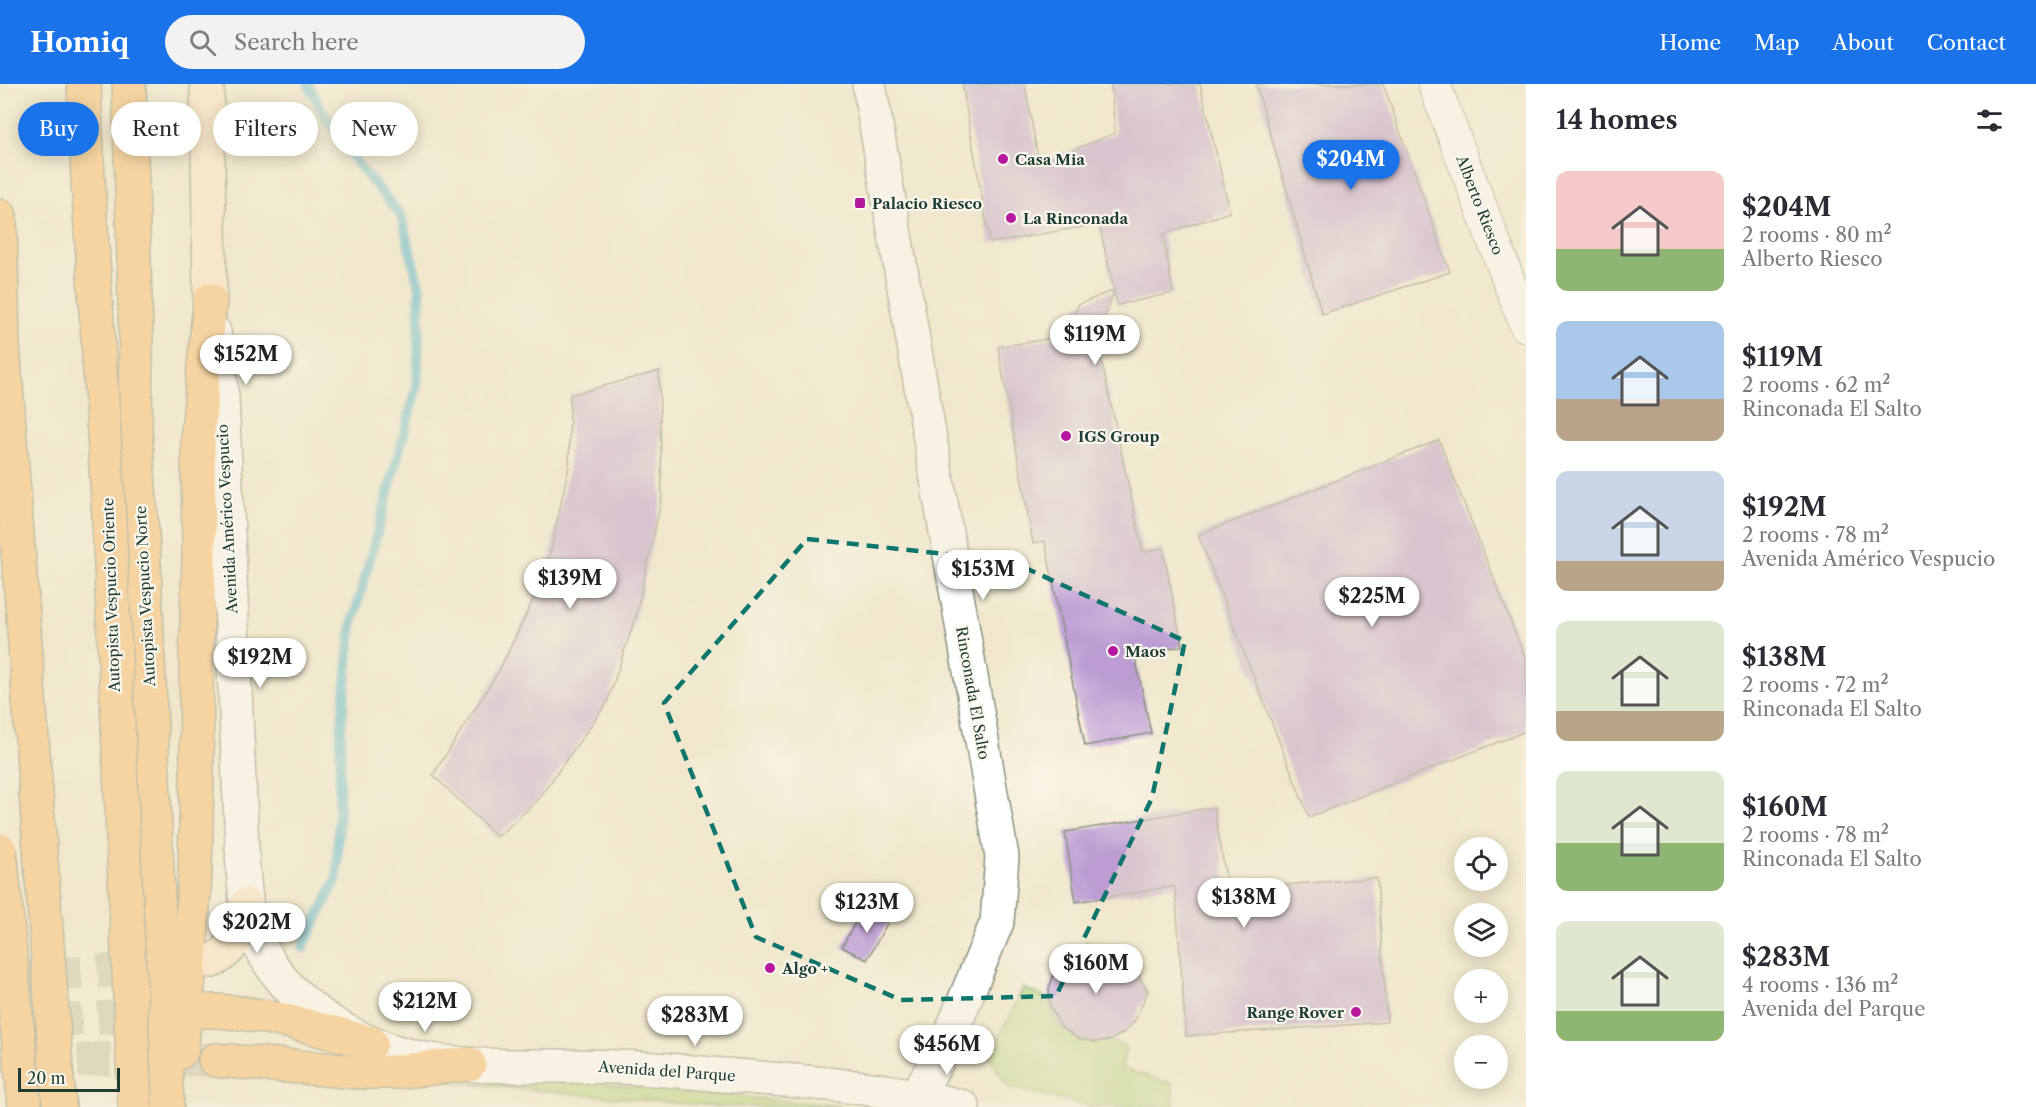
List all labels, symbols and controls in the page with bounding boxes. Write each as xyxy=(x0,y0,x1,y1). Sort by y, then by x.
search box xyxy=(165,15,585,69)
text: Homiq xyxy=(30,25,129,59)
icon: search xyxy=(186,26,219,59)
text: Search here xyxy=(234,29,359,56)
text: Home xyxy=(1660,30,1721,55)
text: Map xyxy=(1754,30,1799,55)
text: About xyxy=(1832,30,1894,55)
text: Contact xyxy=(1927,30,2006,55)
chip: Buy xyxy=(18,102,99,156)
chip: Rent xyxy=(111,102,201,156)
chip: Filters xyxy=(213,102,318,156)
chip: New xyxy=(330,102,418,156)
text: 14 homes xyxy=(1556,104,1678,136)
icon: filters xyxy=(1973,104,2006,137)
pin: $204M xyxy=(1309,140,1393,191)
text: $204M xyxy=(1317,147,1385,171)
place label: Casa Mia xyxy=(1015,150,1085,169)
street label: Alberto Riesco xyxy=(1452,151,1508,258)
marker: Casa Mia xyxy=(996,152,1010,166)
text: $204M xyxy=(1742,191,1831,223)
place label: Palacio Riesco xyxy=(872,194,982,213)
icon: home xyxy=(1604,195,1676,267)
marker: Palacio Riesco xyxy=(853,196,867,210)
place label: La Rinconada xyxy=(1023,209,1129,228)
marker: La Rinconada xyxy=(1004,211,1018,225)
text: 2 rooms · 80 m² xyxy=(1742,223,1892,247)
text: Alberto Riesco xyxy=(1742,247,1883,271)
pin: $119M xyxy=(1053,315,1137,366)
text: $119M xyxy=(1064,322,1126,346)
pin: $152M xyxy=(204,335,288,386)
text: $119M xyxy=(1742,341,1823,373)
text: $152M xyxy=(214,342,278,366)
icon: home xyxy=(1604,345,1676,417)
text: 2 rooms · 62 m² xyxy=(1742,373,1890,397)
text: Rinconada El Salto xyxy=(1742,397,1922,421)
street label: Avenida Américo Vespucio xyxy=(213,424,242,615)
place label: IGS Group xyxy=(1078,427,1160,446)
marker: IGS Group xyxy=(1059,429,1073,443)
text: $192M xyxy=(1742,491,1827,523)
icon: home xyxy=(1604,495,1676,567)
street label: Autopista Vespucio Oriente xyxy=(98,497,124,694)
street label: Autopista Vespucio Norte xyxy=(131,505,159,688)
text: 2 rooms · 78 m² xyxy=(1742,523,1889,547)
text: Avenida Américo Vespucio xyxy=(1742,547,1995,571)
pin: $153M xyxy=(941,550,1025,601)
text: $153M xyxy=(951,557,1015,581)
pin: $139M xyxy=(528,559,612,610)
text: $139M xyxy=(538,566,602,590)
pin: $225M xyxy=(1330,577,1414,628)
text: $225M xyxy=(1338,584,1406,608)
street label: Rinconada El Salto xyxy=(952,625,994,761)
pin: $192M xyxy=(218,638,302,689)
text: $138M xyxy=(1742,641,1827,673)
place label: Maos xyxy=(1125,642,1166,661)
marker: Maos xyxy=(1106,644,1120,658)
text: $192M xyxy=(227,645,293,669)
icon: home xyxy=(1604,645,1676,717)
text: 2 rooms · 72 m² xyxy=(1742,673,1889,697)
text: Rinconada El Salto xyxy=(1742,697,1922,721)
text: $160M xyxy=(1742,791,1828,823)
icon: home xyxy=(1604,795,1676,867)
text: 2 rooms · 78 m² xyxy=(1742,823,1889,847)
map controls xyxy=(1454,837,1508,1089)
button: locate xyxy=(1454,837,1508,891)
text: Rinconada El Salto xyxy=(1742,847,1922,871)
pin: $138M xyxy=(1202,878,1286,929)
pin: $123M xyxy=(825,883,909,934)
text: $138M xyxy=(1211,885,1277,909)
text: $123M xyxy=(835,890,899,914)
pin: $202M xyxy=(215,903,299,954)
button: layers xyxy=(1454,903,1508,957)
text: $202M xyxy=(223,910,291,934)
text: $283M xyxy=(1742,941,1830,973)
pin: $160M xyxy=(1054,944,1138,995)
icon: home xyxy=(1604,945,1676,1017)
text: $160M xyxy=(1063,951,1129,975)
place label: Algo + xyxy=(781,959,828,978)
marker: Algo + xyxy=(763,961,777,975)
button: + xyxy=(1454,969,1508,1023)
text: 4 rooms · 136 m² xyxy=(1742,973,1898,997)
pin: $212M xyxy=(383,982,467,1033)
text: $212M xyxy=(392,989,458,1013)
pin: $283M xyxy=(653,996,737,1047)
text: Avenida del Parque xyxy=(1742,997,1925,1021)
text: $283M xyxy=(661,1003,729,1027)
place label: Range Rover xyxy=(1246,1003,1345,1022)
marker: Range Rover xyxy=(1349,1005,1363,1019)
pin: $456M xyxy=(905,1025,989,1076)
text: $456M xyxy=(913,1032,981,1056)
button: − xyxy=(1454,1035,1508,1089)
street label: Avenida del Parque xyxy=(597,1057,736,1085)
scale bar xyxy=(18,1065,120,1092)
text: 20 m xyxy=(27,1068,66,1088)

